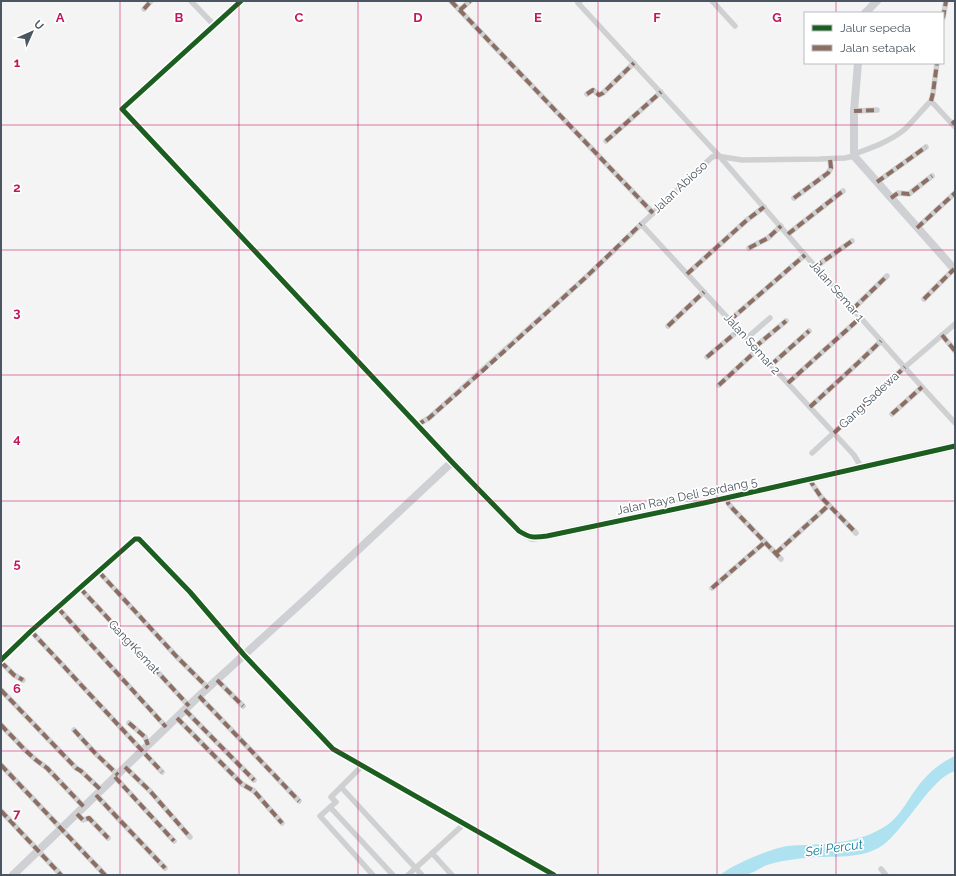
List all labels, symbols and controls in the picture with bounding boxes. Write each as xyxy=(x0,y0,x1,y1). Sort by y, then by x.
text: A xyxy=(56,10,65,25)
text: B xyxy=(175,10,184,25)
text: C xyxy=(295,10,304,25)
text: D xyxy=(413,10,423,25)
text: E xyxy=(534,10,542,25)
text: F xyxy=(653,10,661,25)
text: G xyxy=(772,10,782,25)
north arrow xyxy=(12,12,52,52)
legend xyxy=(804,12,944,64)
text: U xyxy=(31,18,46,33)
text: Jalur sepeda xyxy=(840,21,911,35)
text: Jalan setapak xyxy=(840,41,916,55)
text: 1 xyxy=(14,55,21,70)
street label: Jalan Abioso xyxy=(650,158,710,216)
text: 2 xyxy=(13,180,21,195)
street label: Jalan Semar 1 xyxy=(807,258,867,324)
text: 3 xyxy=(13,305,21,320)
street label: Jalan Semar 2 xyxy=(721,311,783,377)
street label: Gang Sadewa xyxy=(836,369,902,431)
text: 4 xyxy=(13,431,21,446)
street label: Jalan Raya Deli Serdang 5 xyxy=(616,474,759,518)
text: 5 xyxy=(13,556,21,571)
street label: Gang Kemat xyxy=(106,617,162,677)
text: 6 xyxy=(13,681,21,696)
text: 7 xyxy=(13,806,21,821)
water label: Sei Percut xyxy=(803,836,865,860)

